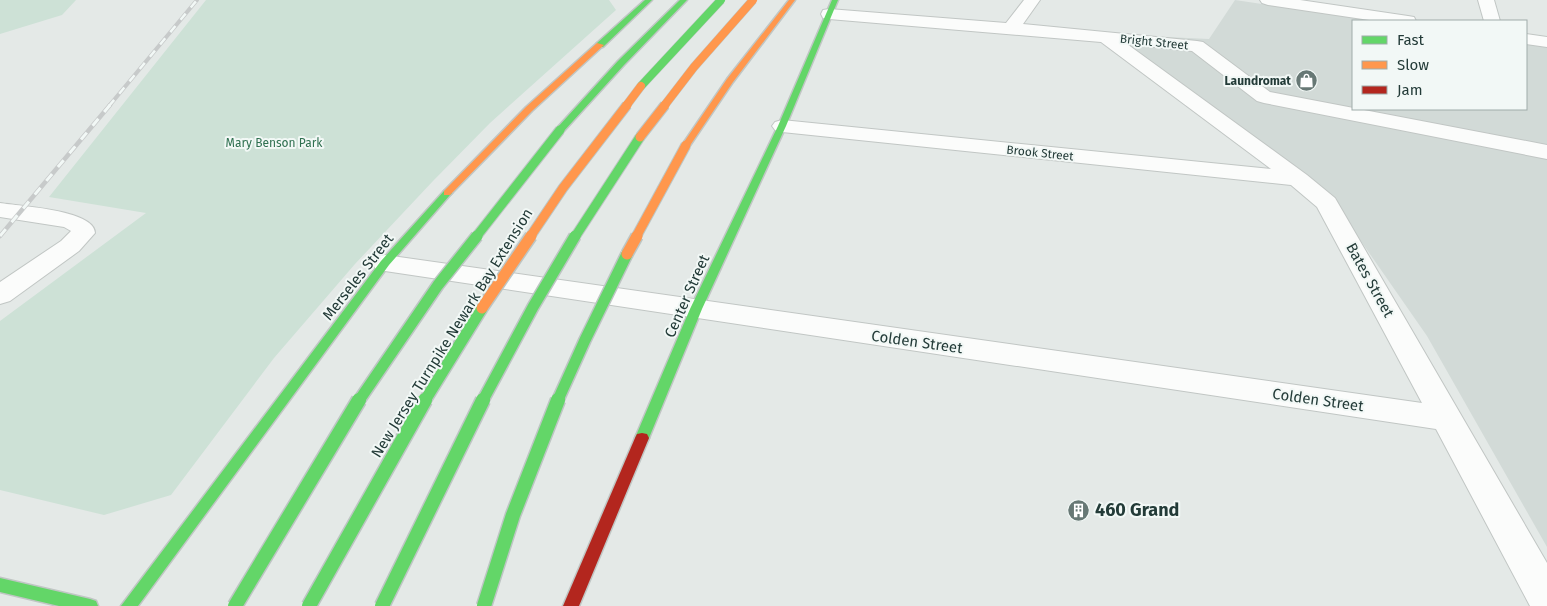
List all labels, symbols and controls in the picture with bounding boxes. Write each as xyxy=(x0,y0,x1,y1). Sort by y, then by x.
legend xyxy=(1352,20,1527,110)
street label: Bright Street xyxy=(1119,31,1190,53)
text: Fast xyxy=(1397,31,1424,49)
text: Slow xyxy=(1397,56,1429,74)
shop icon: Laundromat xyxy=(1295,69,1319,93)
place label: Laundromat xyxy=(1225,74,1291,88)
text: Jam xyxy=(1397,81,1423,99)
park label: Mary Benson Park xyxy=(226,136,323,150)
street label: Brook Street xyxy=(1006,143,1075,164)
street label: New Jersey Turnpike Newark Bay Extension xyxy=(367,205,537,461)
street label: Merseles Street xyxy=(319,230,398,324)
street label: Bates Street xyxy=(1342,240,1398,321)
street label: Center Street xyxy=(661,251,714,340)
street label: Colden Street xyxy=(870,327,964,357)
street label: Colden Street xyxy=(1271,385,1365,415)
building icon: 460 Grand xyxy=(1067,498,1091,522)
place label: 460 Grand xyxy=(1095,499,1179,521)

